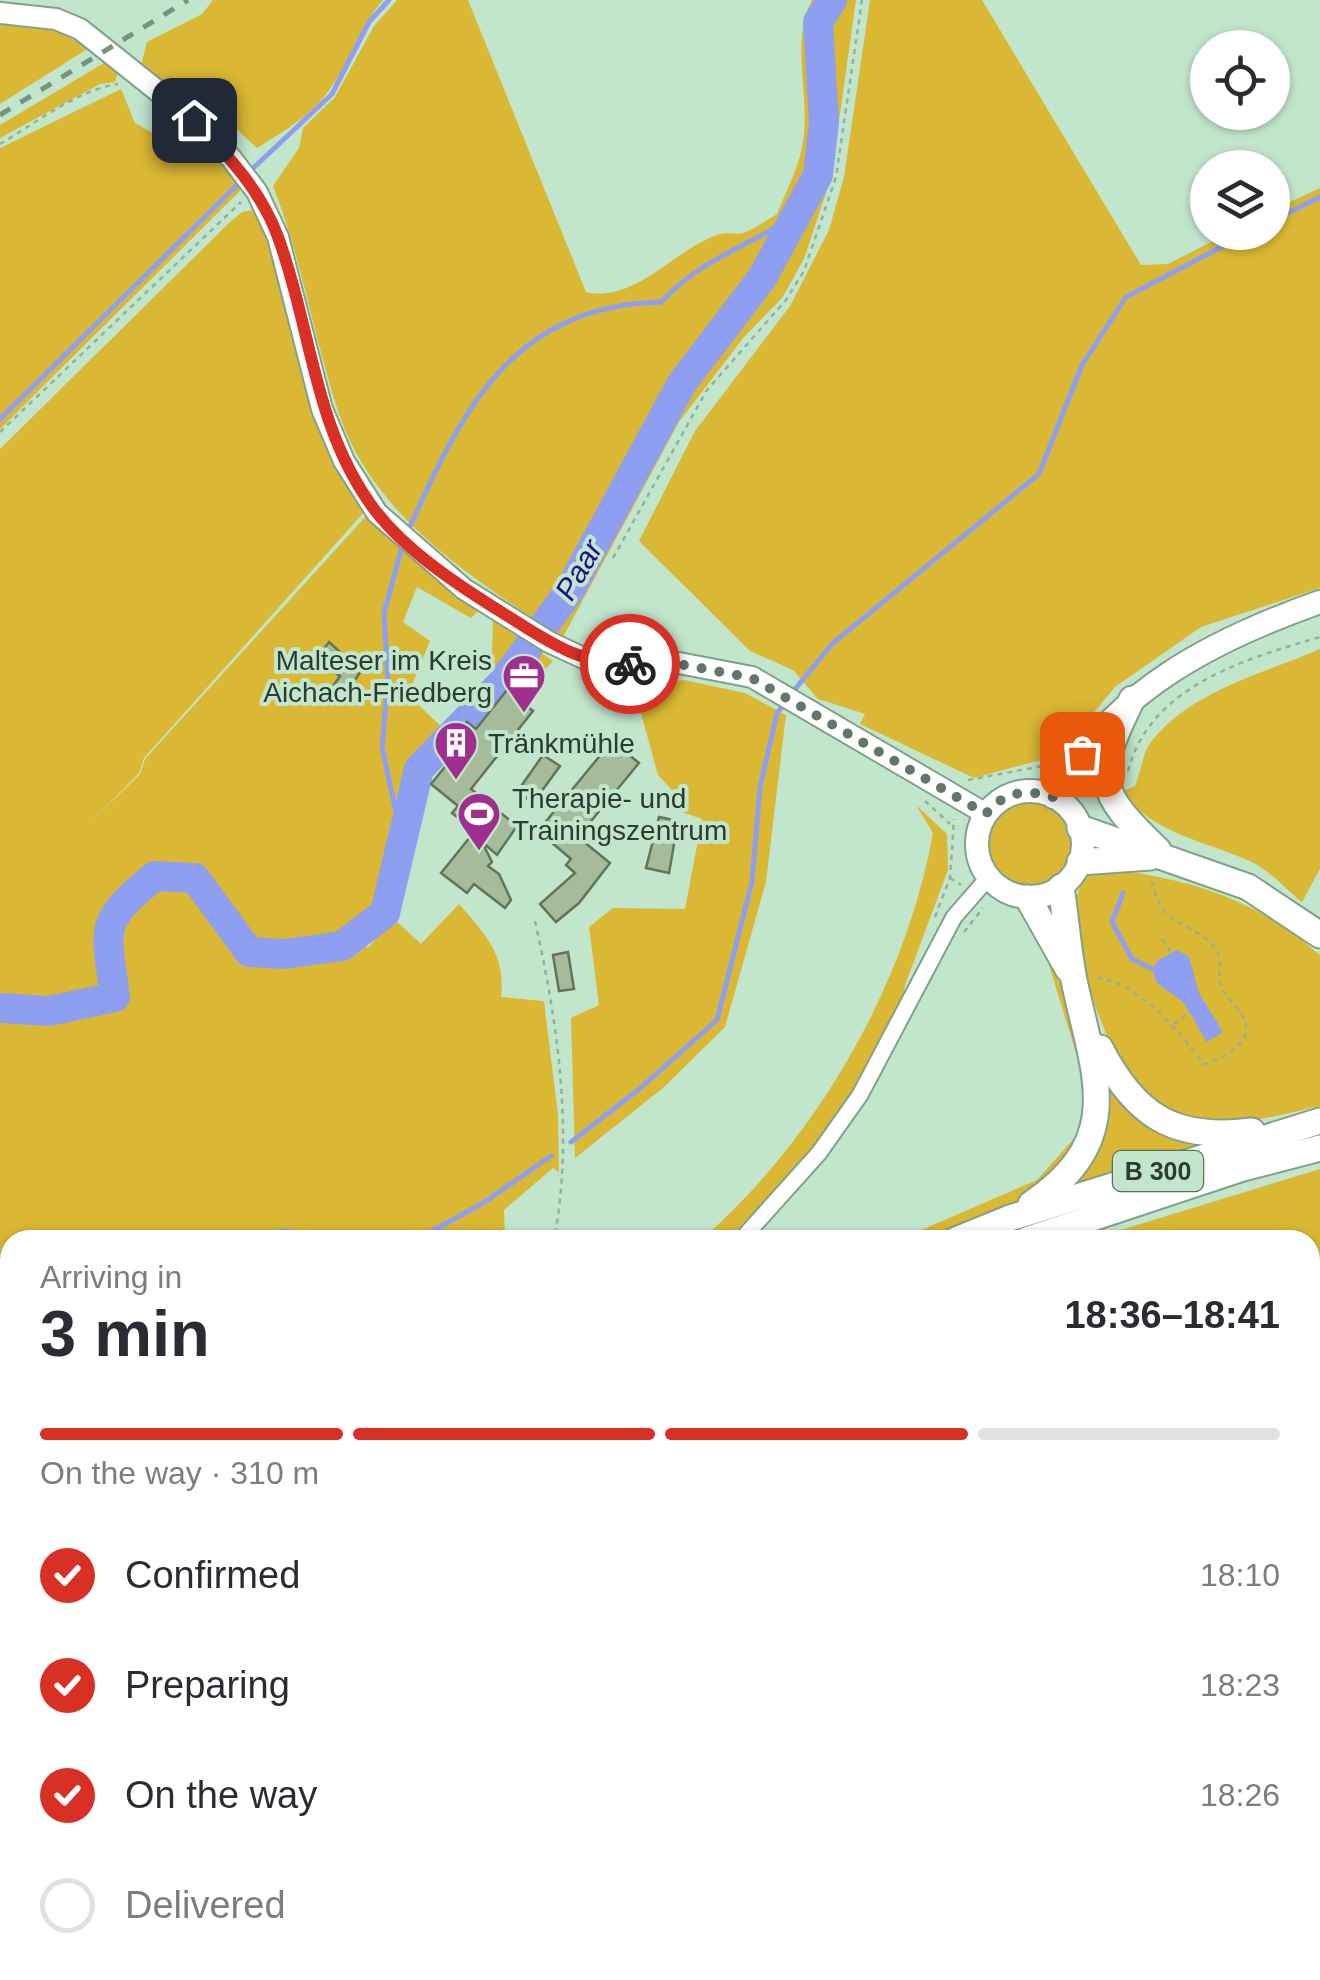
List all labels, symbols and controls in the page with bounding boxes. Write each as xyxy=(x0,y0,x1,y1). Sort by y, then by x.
map controls xyxy=(1190,30,1290,250)
button: locate xyxy=(1190,30,1290,130)
pin xyxy=(152,78,237,163)
icon: home xyxy=(167,93,222,148)
button: layers xyxy=(1190,150,1290,250)
water label: Paar xyxy=(548,533,609,605)
courier xyxy=(580,614,680,714)
icon: bike xyxy=(603,637,658,692)
place label: Malteser im Kreis Aichach-Friedberg xyxy=(263,645,492,708)
office icon: Malteser im Kreis Aichach-Friedberg xyxy=(501,653,547,714)
pin xyxy=(1040,712,1125,797)
building icon: Tränkmühle xyxy=(433,720,479,781)
icon: bag xyxy=(1055,727,1110,782)
place label: Tränkmühle xyxy=(488,728,635,759)
place label: Therapie- und Trainingszentrum xyxy=(512,783,727,846)
sports icon: Therapie- und Trainingszentrum xyxy=(456,791,502,852)
road number: B 300 xyxy=(1113,1151,1203,1191)
text: Arriving in xyxy=(40,1259,182,1295)
text: 18:36–18:41 xyxy=(1064,1294,1280,1336)
text: 3 min xyxy=(40,1297,210,1370)
text: On the way · 310 m xyxy=(40,1455,319,1491)
icon: check xyxy=(40,1548,95,1603)
text: Confirmed xyxy=(125,1554,300,1596)
text: 18:10 xyxy=(1200,1557,1280,1593)
icon: check xyxy=(40,1658,95,1713)
text: Preparing xyxy=(125,1664,290,1706)
text: 18:23 xyxy=(1200,1667,1280,1703)
icon: check xyxy=(40,1768,95,1823)
text: On the way xyxy=(125,1774,317,1816)
text: 18:26 xyxy=(1200,1777,1280,1813)
text: Delivered xyxy=(125,1884,286,1926)

